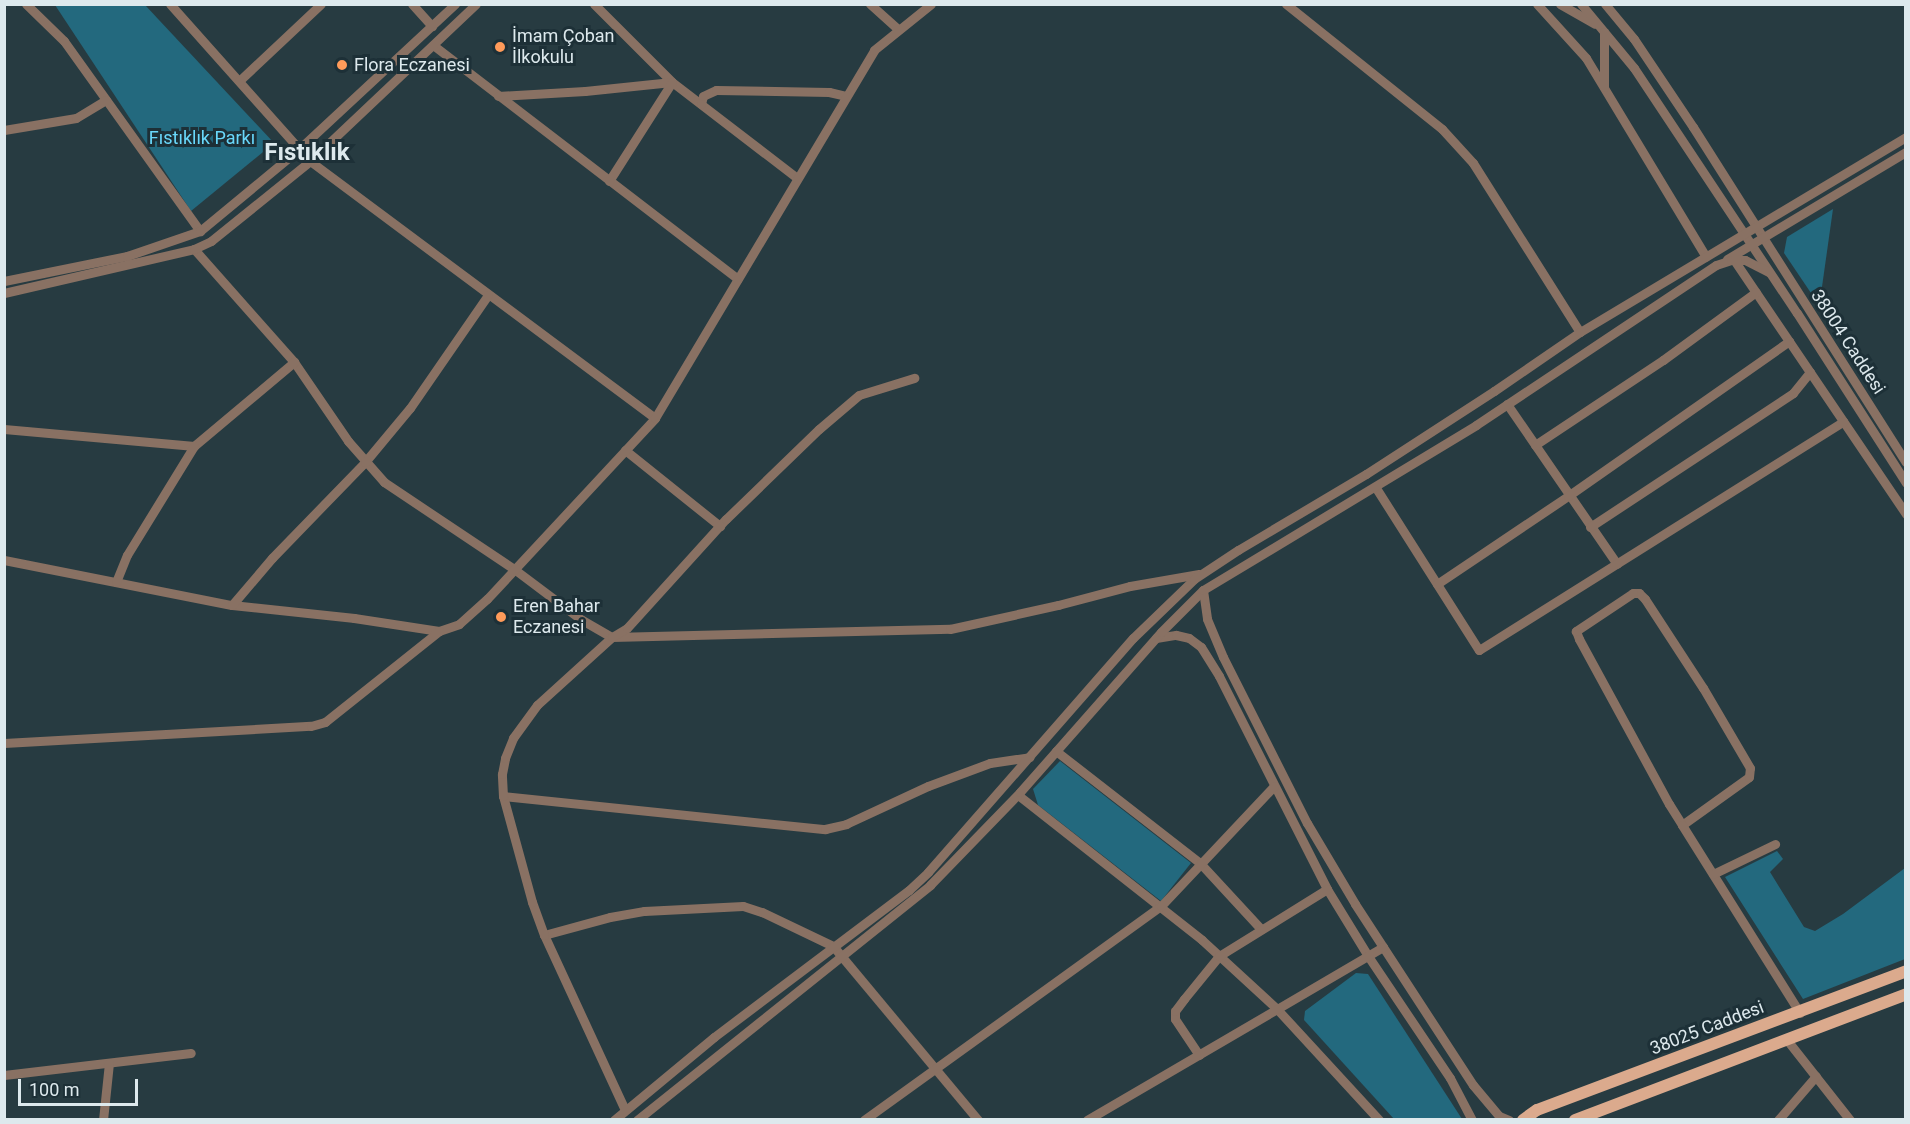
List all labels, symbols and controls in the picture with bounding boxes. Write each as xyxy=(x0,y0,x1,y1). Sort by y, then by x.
place label: İmam Çoban İlkokulu xyxy=(512,26,615,68)
marker: İmam Çoban İlkokulu xyxy=(493,40,507,54)
place label: Flora Eczanesi xyxy=(354,54,470,76)
marker: Flora Eczanesi xyxy=(335,58,349,72)
park label: Fıstıklık Parkı xyxy=(149,127,255,149)
district label: Fıstıklık xyxy=(264,139,350,167)
street label: 38004 Caddesi xyxy=(1806,286,1890,398)
place label: Eren Bahar Eczanesi xyxy=(513,596,600,638)
marker: Eren Bahar Eczanesi xyxy=(494,610,508,624)
street label: 38025 Caddesi xyxy=(1647,996,1767,1060)
scale bar xyxy=(21,1067,141,1105)
text: 100 m xyxy=(29,1079,80,1100)

